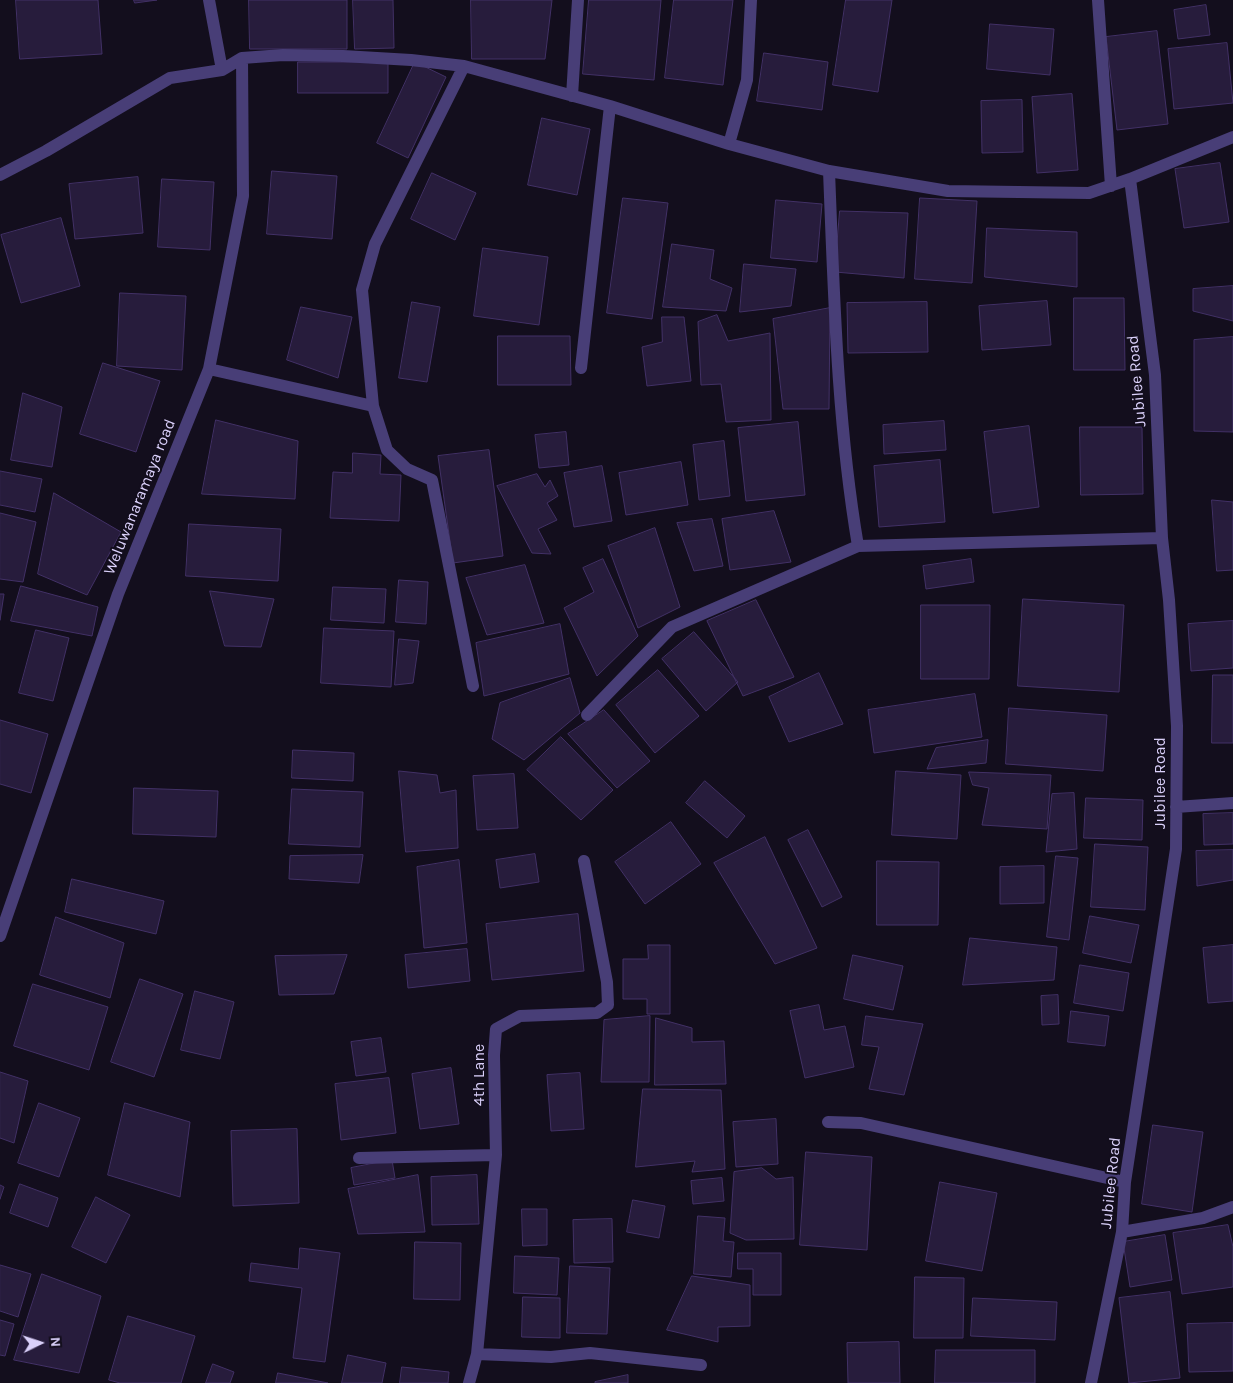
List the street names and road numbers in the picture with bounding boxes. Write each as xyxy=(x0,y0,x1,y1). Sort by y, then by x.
street label: Jubilee Road xyxy=(1123,334,1151,428)
street label: Weluwanaramaya road xyxy=(100,416,180,578)
street label: Jubilee Road xyxy=(1150,737,1170,829)
street label: 4th Lane xyxy=(469,1044,489,1106)
street label: Jubilee Road xyxy=(1097,1136,1125,1230)

